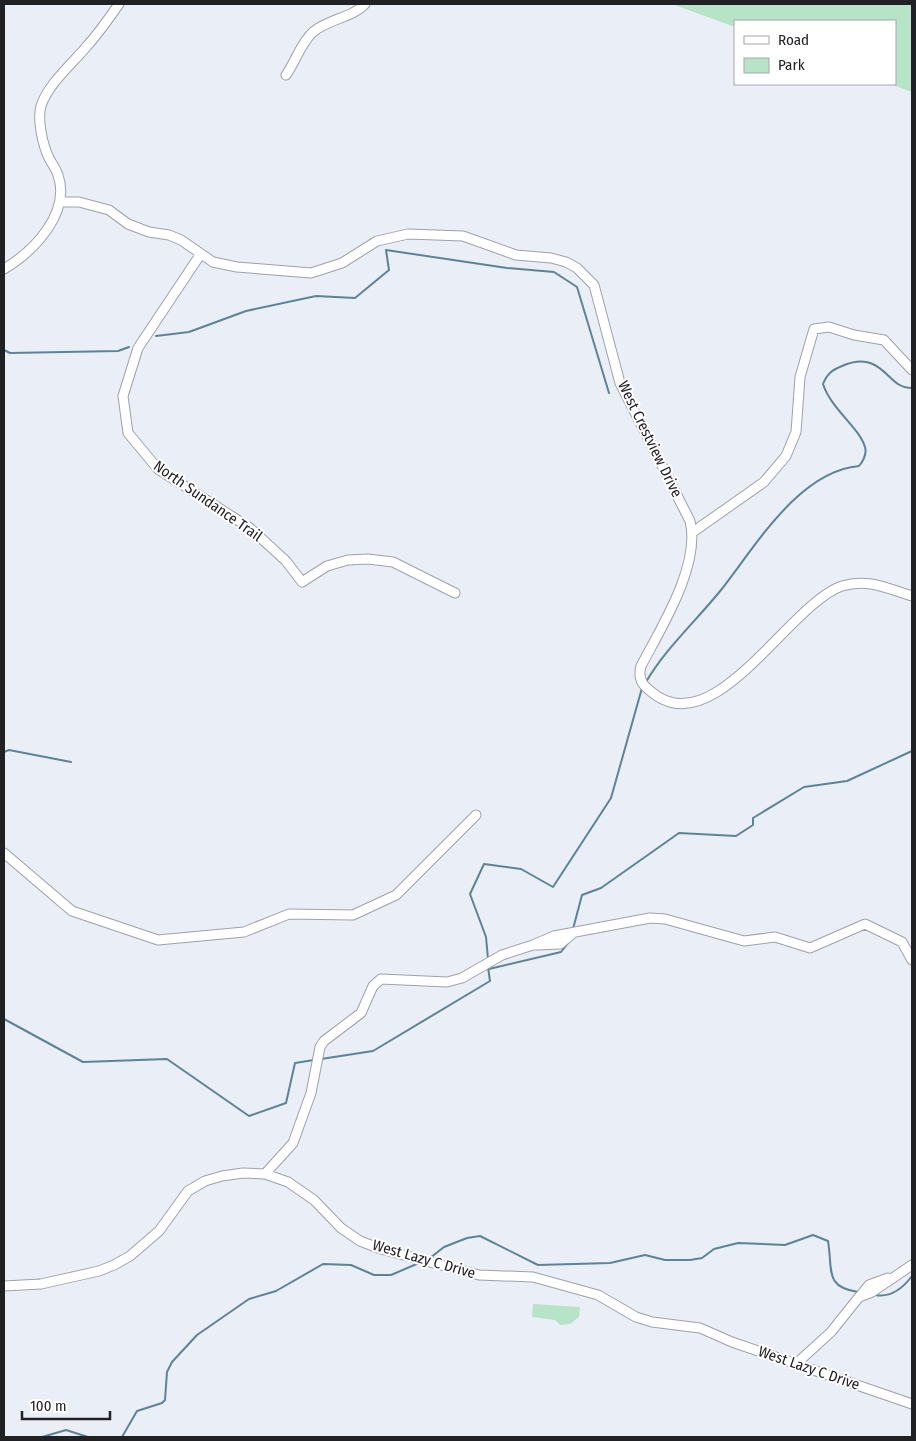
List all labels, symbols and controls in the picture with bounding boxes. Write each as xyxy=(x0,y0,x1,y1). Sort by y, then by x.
legend xyxy=(734,20,896,85)
text: Road xyxy=(778,31,809,49)
text: Park xyxy=(778,56,805,74)
street label: West Crestview Drive xyxy=(614,378,686,500)
street label: North Sundance Trail xyxy=(150,457,266,545)
street label: West Lazy C Drive xyxy=(370,1236,478,1282)
street label: West Lazy C Drive xyxy=(756,1342,862,1394)
scale bar xyxy=(22,1388,110,1420)
text: 100 m xyxy=(30,1397,67,1415)

